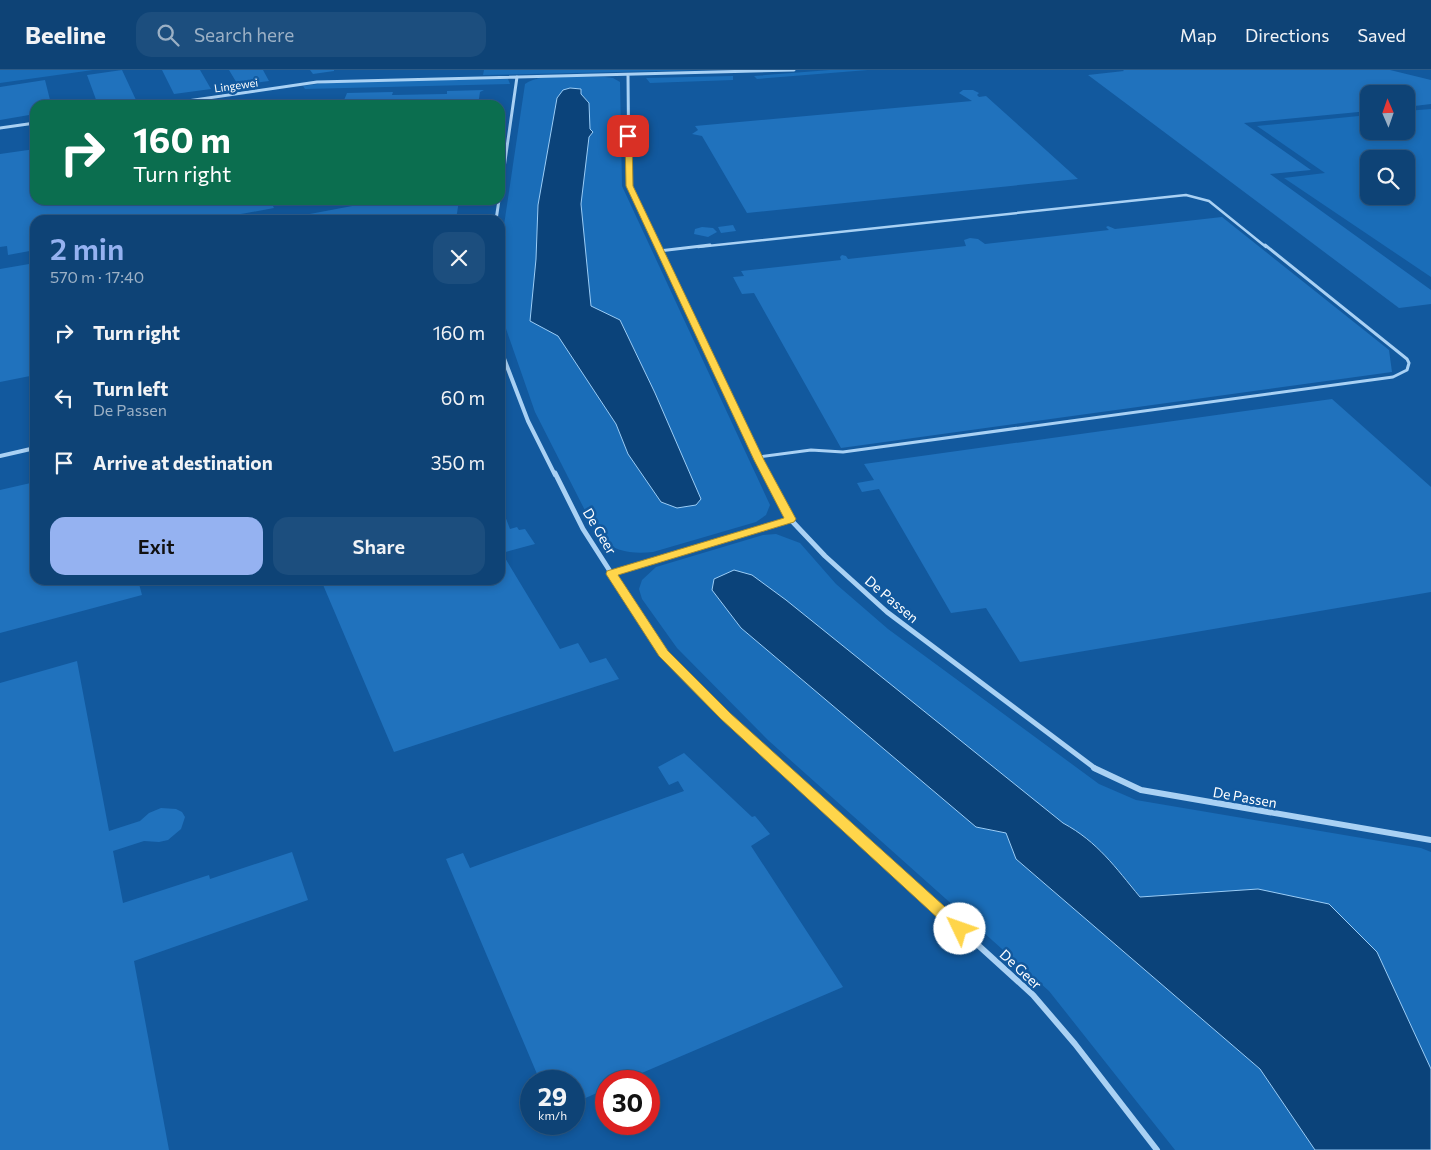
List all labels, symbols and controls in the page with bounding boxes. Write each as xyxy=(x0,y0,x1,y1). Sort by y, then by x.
search box xyxy=(136,12,486,57)
text: Beeline xyxy=(25,20,106,49)
icon: search xyxy=(154,21,182,49)
text: Search here xyxy=(194,23,294,46)
text: Map xyxy=(1180,24,1217,46)
text: Directions xyxy=(1245,24,1329,46)
text: Saved xyxy=(1357,24,1406,46)
street label: Lingewei xyxy=(213,75,259,95)
north arrow xyxy=(1360,85,1415,140)
map controls xyxy=(1360,85,1415,205)
pin xyxy=(607,115,649,157)
text: 160 m xyxy=(133,117,231,160)
icon: right xyxy=(50,120,115,185)
icon: arrive xyxy=(614,122,642,150)
button: search xyxy=(1360,150,1415,205)
text: Turn right xyxy=(133,160,231,187)
text: 2 min xyxy=(50,229,124,266)
button: close xyxy=(433,232,485,284)
text: 570 m · 17:40 xyxy=(50,267,144,286)
icon: right xyxy=(50,319,78,347)
text: Turn right xyxy=(93,321,180,344)
text: 160 m xyxy=(433,321,485,344)
text: Turn left xyxy=(93,377,168,400)
icon: left xyxy=(50,384,78,412)
text: 60 m xyxy=(441,386,485,409)
text: De Passen xyxy=(93,400,167,419)
icon: arrive xyxy=(50,449,78,477)
text: Arrive at destination xyxy=(93,451,273,474)
text: 350 m xyxy=(431,451,485,474)
street label: De Geer xyxy=(580,505,621,558)
button: Exit xyxy=(50,517,263,575)
button: Share xyxy=(273,517,485,575)
street label: De Passen xyxy=(862,572,922,626)
street label: De Passen xyxy=(1212,783,1278,811)
position arrow xyxy=(933,902,985,954)
street label: De Geer xyxy=(997,945,1046,993)
speed limit sign: 30 xyxy=(595,1070,660,1135)
text: 29 xyxy=(538,1081,567,1111)
text: km/h xyxy=(538,1108,567,1122)

